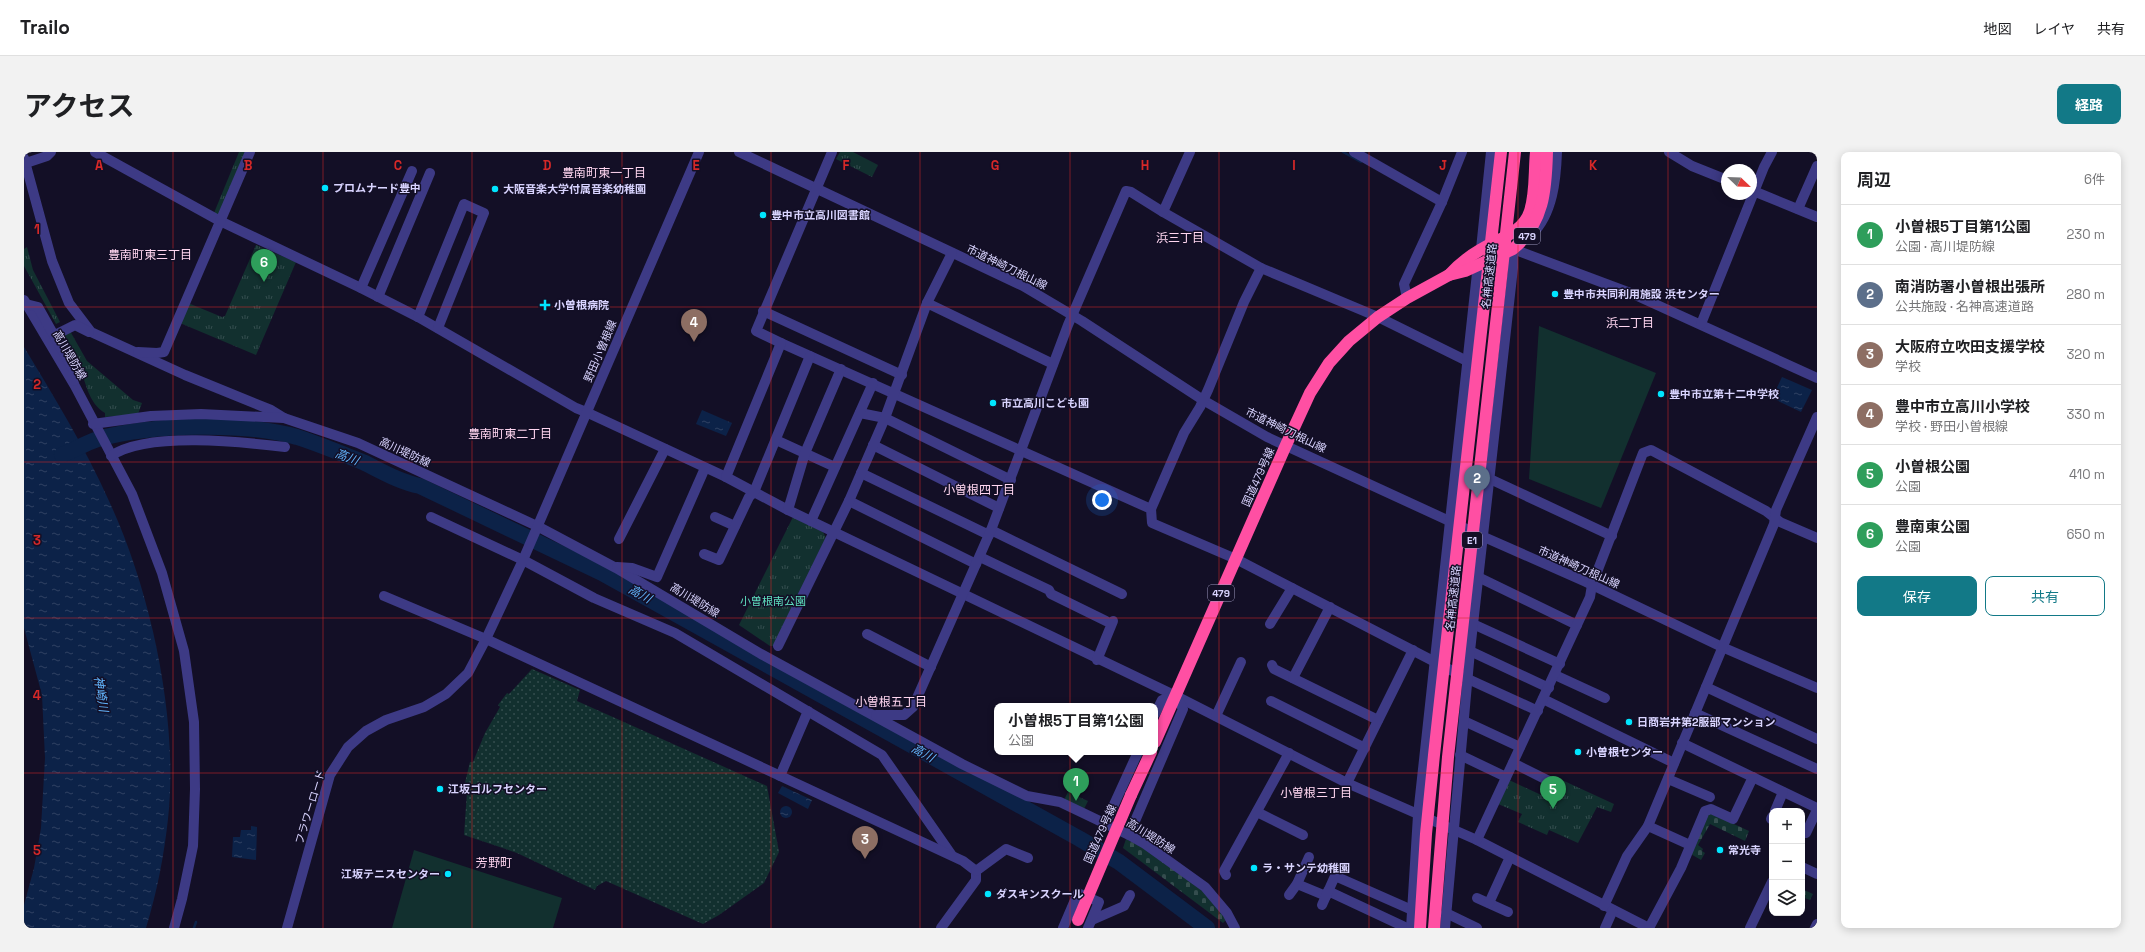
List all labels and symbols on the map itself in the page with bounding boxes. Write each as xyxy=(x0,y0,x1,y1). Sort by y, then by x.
text: A xyxy=(95,157,104,174)
text: B xyxy=(244,157,253,174)
text: C xyxy=(394,157,402,174)
text: D xyxy=(543,157,552,174)
text: E xyxy=(692,157,700,174)
text: F xyxy=(843,157,850,174)
text: G xyxy=(991,157,999,174)
text: H xyxy=(1141,157,1149,174)
text: I xyxy=(1292,157,1296,174)
text: J xyxy=(1439,157,1447,174)
text: K xyxy=(1589,157,1598,174)
north arrow xyxy=(1721,164,1757,200)
district label: 豊南町東一丁目 xyxy=(562,165,646,181)
place label: プロムナード豊中 xyxy=(333,181,421,195)
place label: 大阪音楽大学付属音楽幼稚園 xyxy=(503,182,646,196)
marker: プロムナード豊中 xyxy=(320,183,330,193)
marker: 大阪音楽大学付属音楽幼稚園 xyxy=(490,184,500,194)
place label: 豊中市立高川図書館 xyxy=(771,208,870,222)
marker: 豊中市立高川図書館 xyxy=(758,210,768,220)
text: 1 xyxy=(34,221,40,238)
road number: 479 xyxy=(1514,228,1540,244)
district label: 浜三丁目 xyxy=(1156,230,1204,246)
street label: 市道神崎刀根山線 xyxy=(964,241,1050,293)
street label: 名神高速道路 xyxy=(1479,242,1499,310)
district label: 豊南町東三丁目 xyxy=(108,247,192,263)
pin: 6 xyxy=(251,249,277,282)
place label: 豊中市共同利用施設 浜センター xyxy=(1563,287,1720,301)
marker: 豊中市共同利用施設 浜センター xyxy=(1550,289,1560,299)
place label: 小曽根病院 xyxy=(554,298,609,312)
marker: 小曽根病院 xyxy=(539,299,551,311)
pin: 4 xyxy=(681,309,707,342)
district label: 浜二丁目 xyxy=(1606,315,1654,331)
street label: 野田小曽根線 xyxy=(581,318,619,384)
street label: 高川堤防線 xyxy=(50,328,90,382)
text: 2 xyxy=(33,376,41,393)
place label: 豊中市立第十二中学校 xyxy=(1669,387,1779,401)
marker: 豊中市立第十二中学校 xyxy=(1656,389,1666,399)
place label: 市立高川こども園 xyxy=(1001,396,1089,410)
marker: 市立高川こども園 xyxy=(988,398,998,408)
street label: 市道神崎刀根山線 xyxy=(1243,404,1329,456)
district label: 豊南町東二丁目 xyxy=(468,426,552,442)
street label: 高川堤防線 xyxy=(377,434,433,470)
water label: 高川 xyxy=(333,445,363,469)
street label: 国道479号線 xyxy=(1239,445,1277,509)
pin: 2 xyxy=(1464,465,1490,498)
district label: 小曽根四丁目 xyxy=(943,482,1015,498)
your location xyxy=(1092,490,1112,510)
text: 3 xyxy=(33,532,41,549)
road number: E1 xyxy=(1462,532,1482,548)
street label: 市道神崎刀根山線 xyxy=(1536,543,1622,591)
street label: 名神高速道路 xyxy=(1443,564,1463,632)
street label: 高川堤防線 xyxy=(668,580,722,620)
water label: 高川 xyxy=(626,581,656,608)
road number: 479 xyxy=(1208,585,1234,601)
park label: 小曽根南公園 xyxy=(740,594,806,608)
water label: 神崎川 xyxy=(90,675,112,715)
text: 4 xyxy=(33,687,41,704)
district label: 小曽根五丁目 xyxy=(855,694,927,710)
place label: 日商岩井第2服部マンション xyxy=(1637,715,1776,729)
marker: 日商岩井第2服部マンション xyxy=(1624,717,1634,727)
water label: 高川 xyxy=(909,740,939,767)
place label: 小曽根センター xyxy=(1586,745,1663,759)
marker: 小曽根センター xyxy=(1573,747,1583,757)
street label: フラワーロード xyxy=(292,768,328,846)
pin: 1 xyxy=(1063,768,1089,801)
pin: 5 xyxy=(1540,776,1566,809)
place label: 江坂ゴルフセンター xyxy=(448,782,547,796)
marker: 江坂ゴルフセンター xyxy=(435,784,445,794)
district label: 小曽根三丁目 xyxy=(1280,785,1352,801)
street label: 国道479号線 xyxy=(1081,802,1119,866)
street label: 高川堤防線 xyxy=(1124,815,1178,857)
pin: 3 xyxy=(852,826,878,859)
text: 5 xyxy=(33,842,41,859)
place label: 常光寺 xyxy=(1728,843,1761,857)
marker: 常光寺 xyxy=(1715,845,1725,855)
district label: 芳野町 xyxy=(476,855,512,871)
place label: ラ・サンテ幼稚園 xyxy=(1262,861,1350,875)
marker: ラ・サンテ幼稚園 xyxy=(1249,863,1259,873)
place label: 江坂テニスセンター xyxy=(341,867,440,881)
marker: 江坂テニスセンター xyxy=(443,869,453,879)
place label: ダスキンスクール xyxy=(996,887,1083,901)
marker: ダスキンスクール xyxy=(983,889,993,899)

